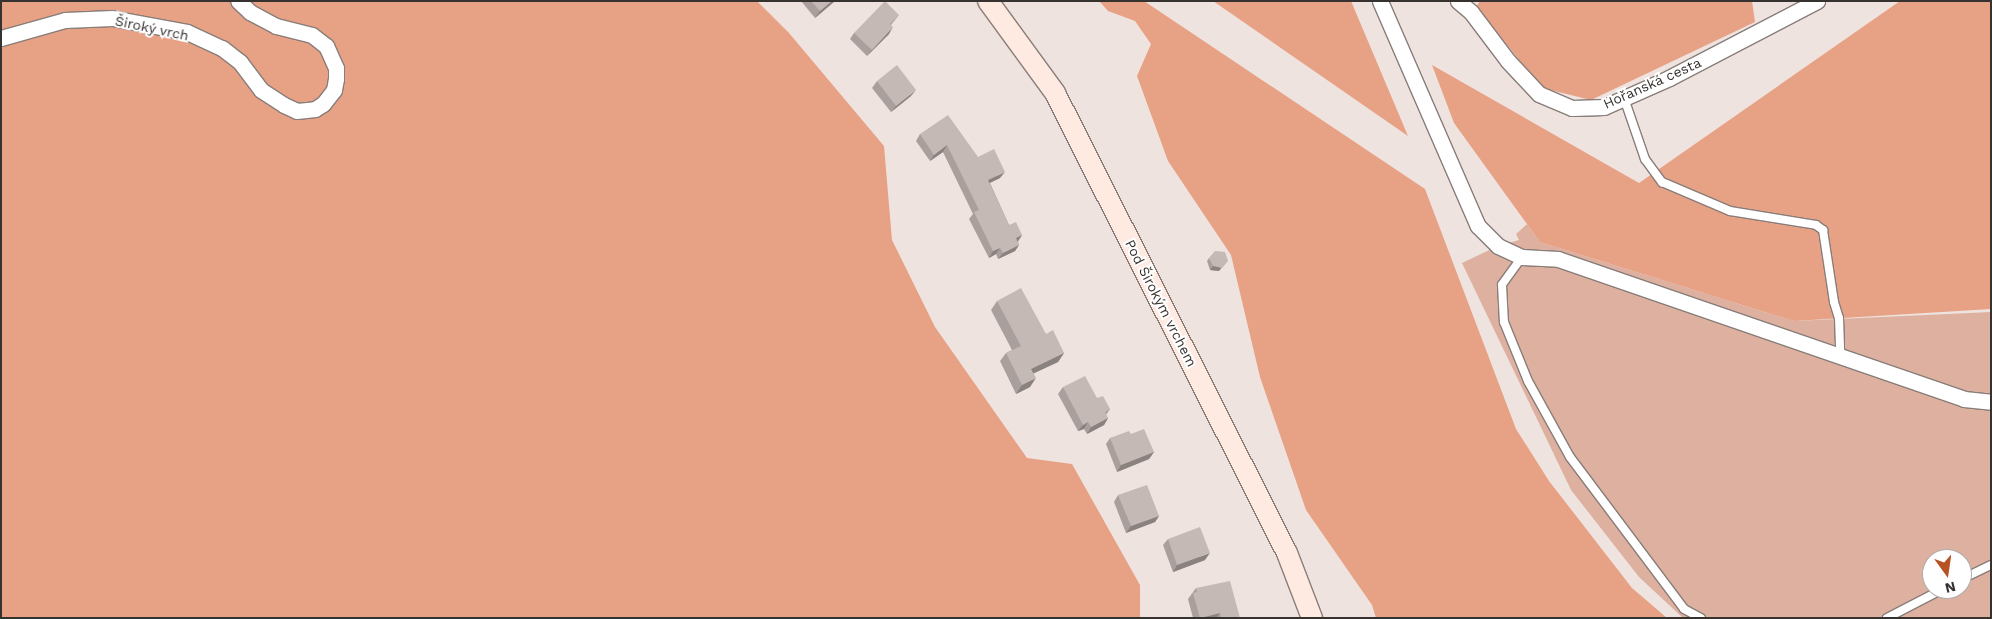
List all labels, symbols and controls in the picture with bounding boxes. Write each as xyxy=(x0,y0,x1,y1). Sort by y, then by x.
street label: Široký vrch xyxy=(113,12,191,44)
street label: Hořanská cesta xyxy=(1600,54,1704,112)
street label: Pod Širokým vrchem xyxy=(1122,236,1200,370)
north arrow xyxy=(1922,549,1972,599)
text: N xyxy=(1943,579,1957,597)

